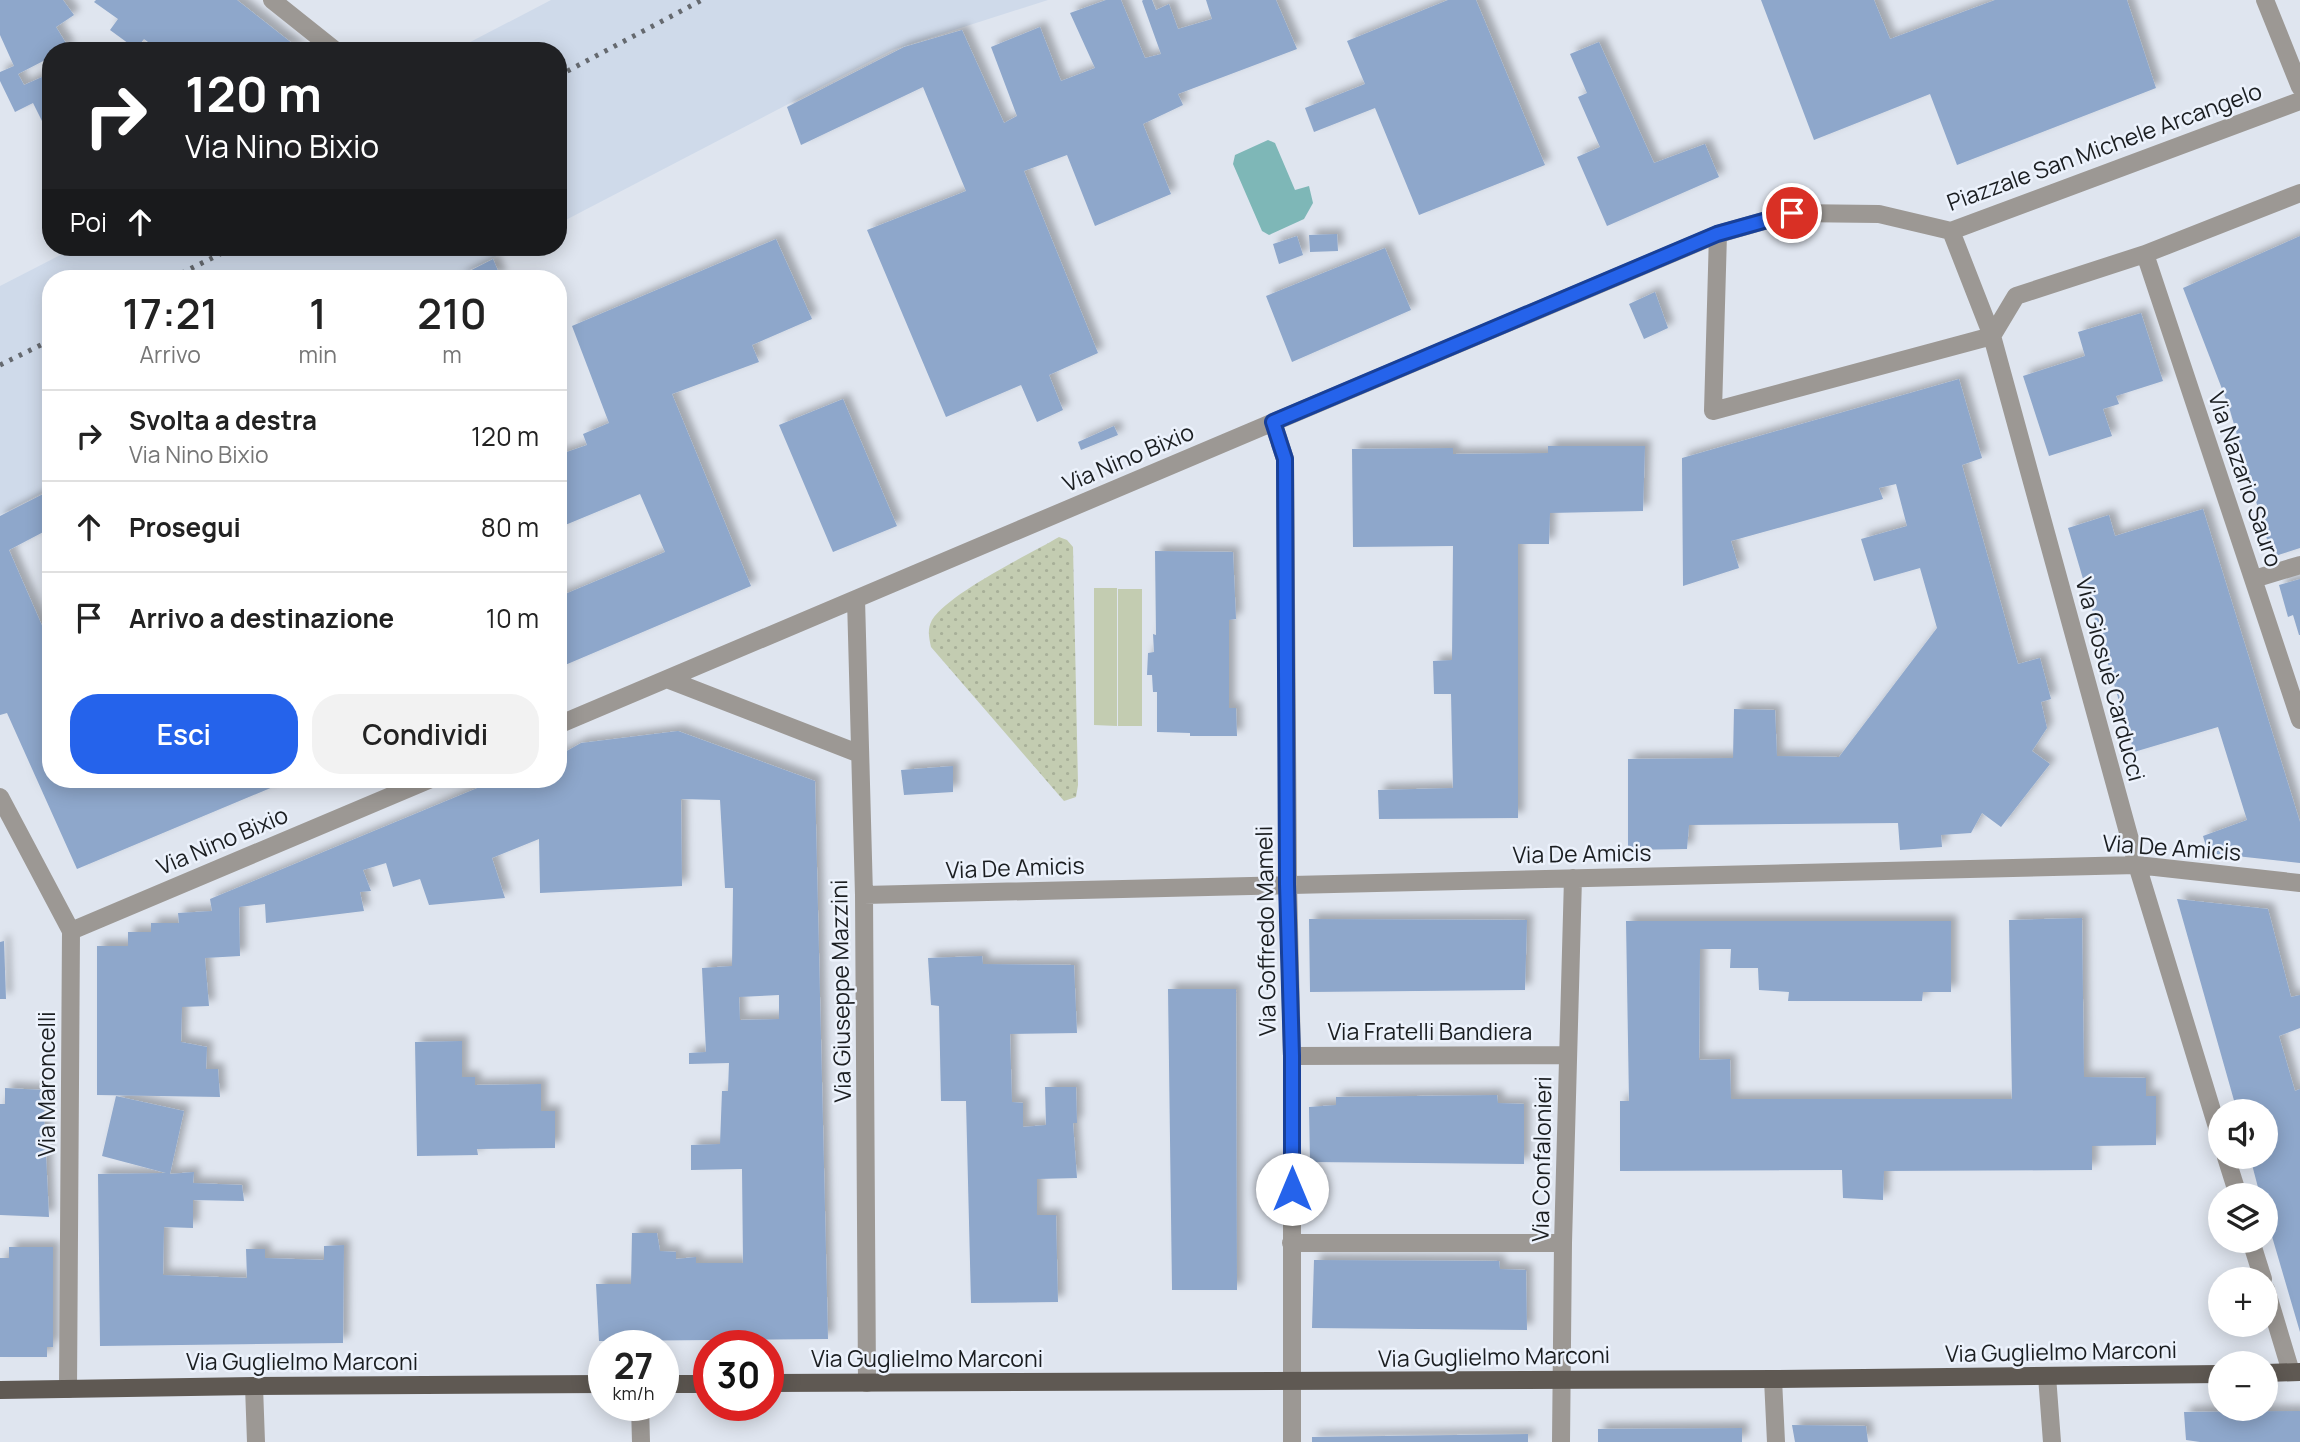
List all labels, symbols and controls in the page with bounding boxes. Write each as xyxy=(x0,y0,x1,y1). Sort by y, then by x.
text: 120 m xyxy=(185,60,322,127)
icon: right xyxy=(70,70,161,161)
street label: Piazzale San Michele Arcangelo xyxy=(1942,74,2266,218)
text: Via Nino Bixio xyxy=(185,124,379,168)
pin xyxy=(1762,183,1822,243)
icon: arrive xyxy=(1773,194,1811,232)
icon: ahead xyxy=(121,203,159,241)
text: Poi xyxy=(70,204,107,240)
text: 17:21 xyxy=(122,284,218,342)
text: 1 xyxy=(309,284,327,342)
text: 210 xyxy=(417,284,487,342)
text: Arrivo xyxy=(140,338,201,370)
text: min xyxy=(298,338,337,370)
text: m xyxy=(442,338,462,370)
street label: Via Nazario Sauro xyxy=(2201,387,2291,571)
text: Svolta a destra xyxy=(129,402,317,438)
street label: Via Nino Bixio xyxy=(1057,415,1199,499)
icon: right xyxy=(70,417,108,455)
text: 120 m xyxy=(471,418,539,454)
text: Via Nino Bixio xyxy=(129,438,269,470)
icon: ahead xyxy=(70,508,108,546)
text: Prosegui xyxy=(129,509,241,545)
text: 80 m xyxy=(481,509,539,545)
street label: Via Giosuè Carducci xyxy=(2068,574,2154,784)
icon: arrive xyxy=(70,599,108,637)
text: Arrivo a destinazione xyxy=(129,600,394,636)
text: 10 m xyxy=(486,600,539,636)
button: Esci xyxy=(70,694,298,774)
button: Condividi xyxy=(312,694,539,774)
street label: Via Nino Bixio xyxy=(151,798,293,882)
street label: Via Goffredo Mameli xyxy=(1247,826,1283,1036)
street label: Via De Amicis xyxy=(2102,826,2242,868)
street label: Via De Amicis xyxy=(1512,836,1652,870)
street label: Via De Amicis xyxy=(945,849,1085,885)
street label: Via Giuseppe Mazzini xyxy=(822,879,858,1103)
street label: Via Maroncelli xyxy=(30,1011,62,1157)
street label: Via Fratelli Bandiera xyxy=(1328,1015,1532,1047)
street label: Via Confalonieri xyxy=(1524,1076,1558,1242)
map controls xyxy=(2208,1099,2278,1421)
button: sound xyxy=(2208,1099,2278,1169)
position arrow xyxy=(1255,1152,1329,1226)
button: layers xyxy=(2208,1183,2278,1253)
button: + xyxy=(2208,1267,2278,1337)
speed limit sign: 30 xyxy=(693,1330,784,1421)
street label: Via Guglielmo Marconi xyxy=(1945,1333,2177,1369)
street label: Via Guglielmo Marconi xyxy=(1378,1338,1610,1374)
text: 27 xyxy=(614,1342,653,1390)
street label: Via Guglielmo Marconi xyxy=(811,1342,1043,1374)
street label: Via Guglielmo Marconi xyxy=(186,1345,418,1377)
button: − xyxy=(2208,1351,2278,1421)
text: km/h xyxy=(613,1381,654,1405)

